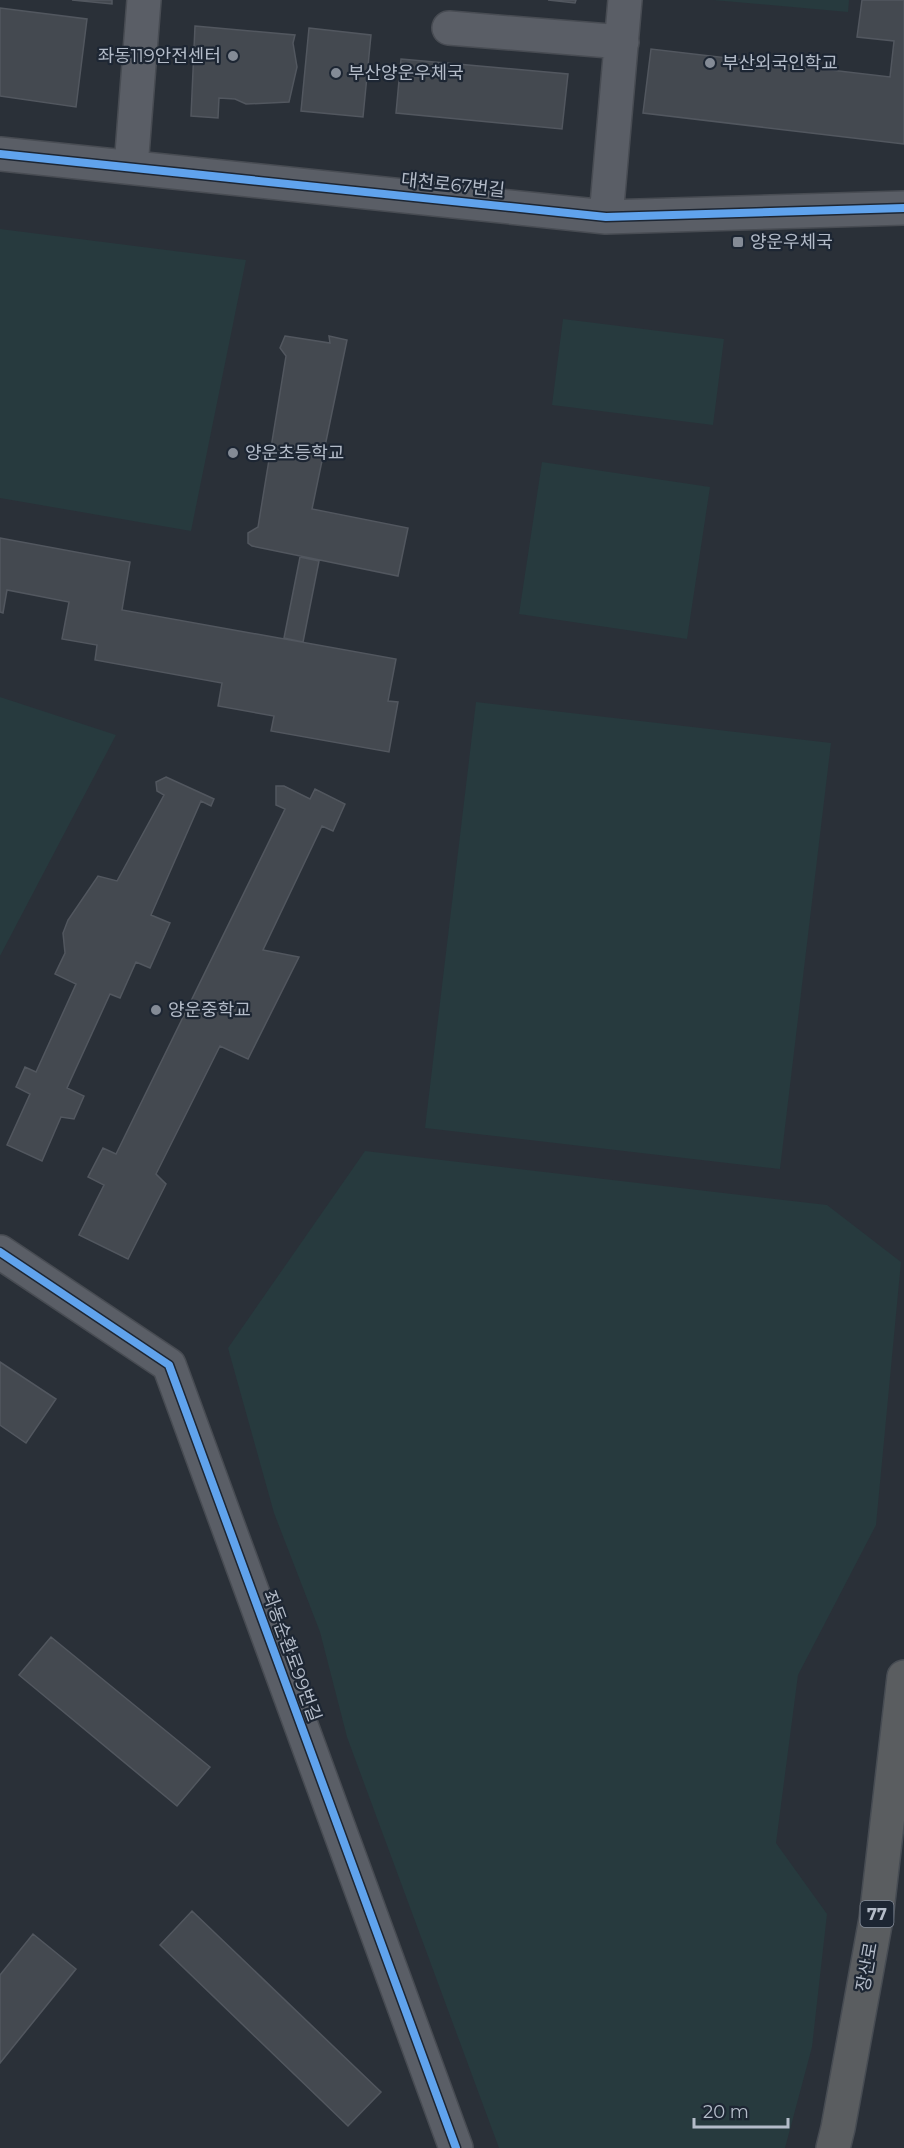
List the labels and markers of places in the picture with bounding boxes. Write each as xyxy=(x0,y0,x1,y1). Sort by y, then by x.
place label: 좌동119안전센터 xyxy=(98,45,221,67)
marker: 좌동119안전센터 xyxy=(226,49,240,63)
place label: 부산외국인학교 xyxy=(722,52,838,74)
marker: 부산외국인학교 xyxy=(703,56,717,70)
place label: 부산양운우체국 xyxy=(348,62,464,84)
marker: 부산양운우체국 xyxy=(329,66,343,80)
place label: 양운우체국 xyxy=(750,231,833,253)
marker: 양운우체국 xyxy=(731,235,745,249)
place label: 양운초등학교 xyxy=(245,442,344,464)
marker: 양운초등학교 xyxy=(226,446,240,460)
place label: 양운중학교 xyxy=(168,999,251,1021)
marker: 양운중학교 xyxy=(149,1003,163,1017)

